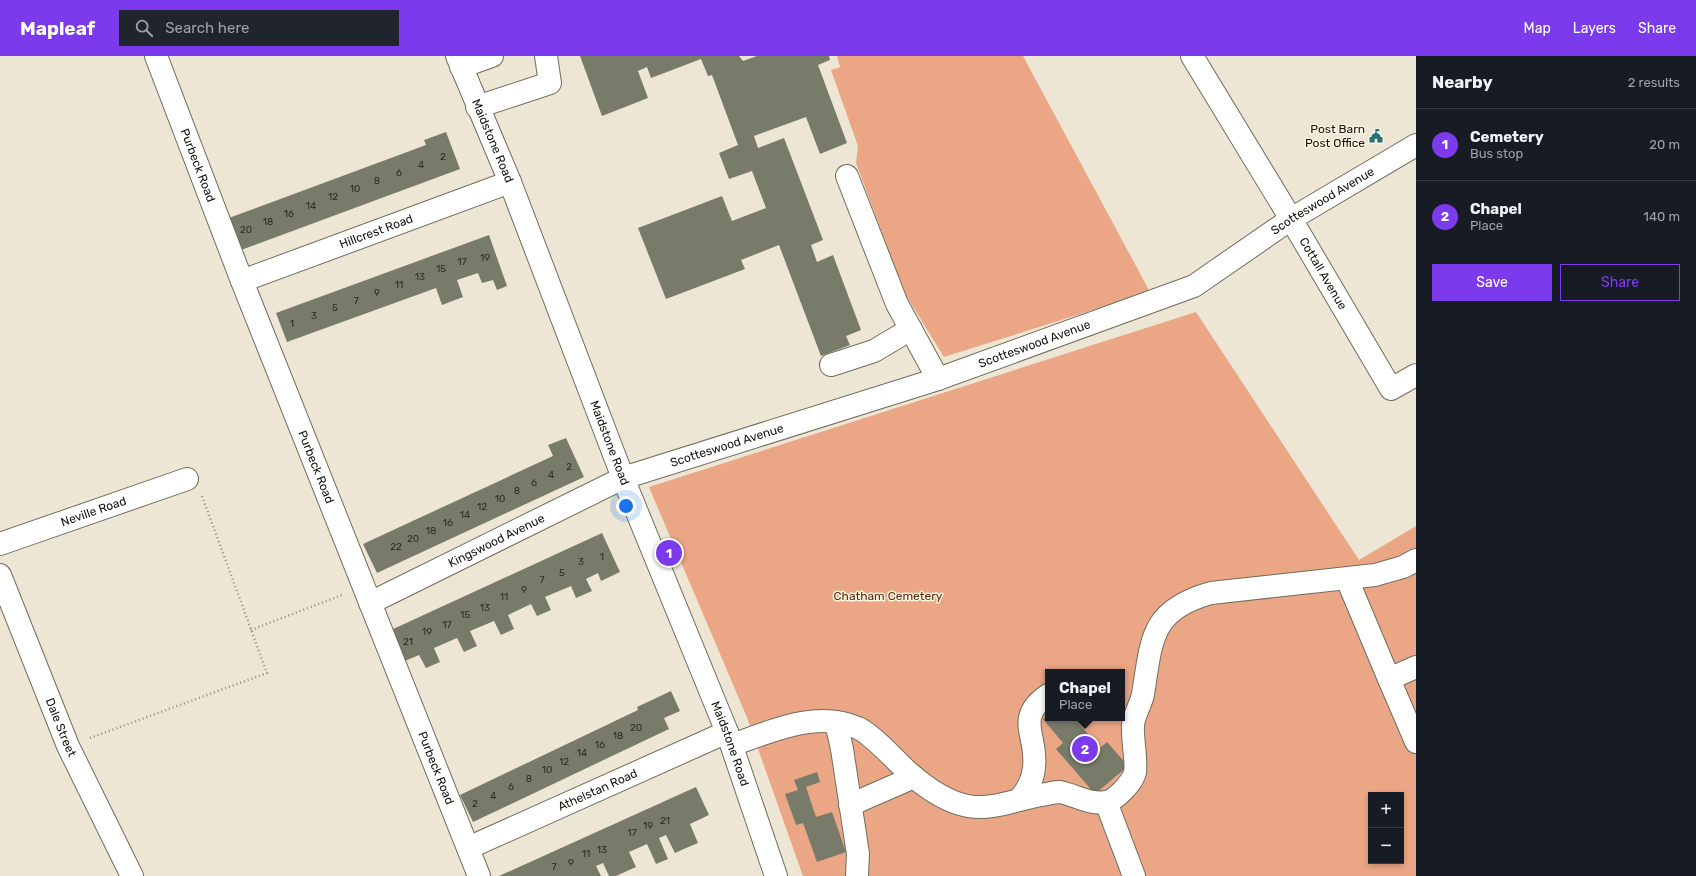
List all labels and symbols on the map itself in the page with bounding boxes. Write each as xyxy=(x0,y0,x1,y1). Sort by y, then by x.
street label: Maidstone Road xyxy=(469,97,516,185)
place label: Post Barn Post Office xyxy=(1305,122,1365,150)
street label: Purbeck Road xyxy=(177,127,218,204)
public building icon: Post Barn Post Office xyxy=(1368,128,1384,144)
house number: 2 xyxy=(440,151,446,163)
house number: 4 xyxy=(418,159,424,171)
street label: Scotteswood Avenue xyxy=(1268,164,1377,238)
house number: 6 xyxy=(396,167,402,179)
house number: 8 xyxy=(374,175,380,187)
house number: 10 xyxy=(350,183,360,195)
house number: 12 xyxy=(328,191,338,203)
house number: 14 xyxy=(306,200,316,212)
house number: 16 xyxy=(284,208,294,220)
street label: Hillcrest Road xyxy=(337,211,415,251)
house number: 18 xyxy=(263,216,273,228)
house number: 20 xyxy=(240,224,252,236)
street label: Cottall Avenue xyxy=(1296,235,1350,312)
house number: 19 xyxy=(480,252,490,264)
house number: 17 xyxy=(457,256,467,268)
house number: 15 xyxy=(436,263,446,275)
house number: 13 xyxy=(415,271,425,283)
house number: 11 xyxy=(395,279,403,291)
house number: 9 xyxy=(374,287,380,299)
house number: 7 xyxy=(353,295,359,307)
house number: 5 xyxy=(332,302,338,314)
house number: 3 xyxy=(311,310,317,322)
street label: Scotteswood Avenue xyxy=(977,317,1093,371)
house number: 1 xyxy=(290,318,294,330)
street label: Maidstone Road xyxy=(587,399,632,487)
street label: Scotteswood Avenue xyxy=(668,421,786,470)
street label: Purbeck Road xyxy=(295,428,337,506)
house number: 2 xyxy=(566,461,572,473)
house number: 4 xyxy=(548,469,554,481)
house number: 6 xyxy=(531,477,537,489)
house number: 8 xyxy=(514,485,520,497)
house number: 10 xyxy=(495,493,505,505)
street label: Neville Road xyxy=(59,494,128,529)
your location xyxy=(616,496,636,516)
house number: 12 xyxy=(477,501,487,513)
house number: 14 xyxy=(460,509,470,521)
street label: Kingswood Avenue xyxy=(446,511,547,570)
house number: 16 xyxy=(443,517,453,529)
house number: 18 xyxy=(426,525,436,537)
house number: 20 xyxy=(407,533,419,545)
pin: 1 xyxy=(656,538,682,568)
house number: 22 xyxy=(390,541,402,553)
house number: 1 xyxy=(600,551,604,563)
house number: 3 xyxy=(578,556,584,568)
house number: 5 xyxy=(559,567,565,579)
house number: 7 xyxy=(539,574,545,586)
house number: 9 xyxy=(521,584,527,596)
park label: Chatham Cemetery xyxy=(834,589,943,603)
house number: 11 xyxy=(500,591,508,603)
house number: 13 xyxy=(480,602,490,614)
house number: 15 xyxy=(460,609,470,621)
house number: 17 xyxy=(442,619,452,631)
house number: 19 xyxy=(422,626,432,638)
house number: 21 xyxy=(403,636,413,648)
street label: Dale Street xyxy=(43,696,79,759)
street label: Maidstone Road xyxy=(708,699,752,788)
house number: 20 xyxy=(630,722,642,734)
street label: Purbeck Road xyxy=(415,729,457,807)
house number: 18 xyxy=(613,730,623,742)
pin: 2 xyxy=(1072,734,1098,764)
house number: 16 xyxy=(595,739,605,751)
house number: 14 xyxy=(577,747,587,759)
house number: 12 xyxy=(559,756,569,768)
house number: 10 xyxy=(542,764,552,776)
street label: Athelstan Road xyxy=(556,766,639,814)
house number: 8 xyxy=(526,773,532,785)
house number: 6 xyxy=(508,781,514,793)
house number: 4 xyxy=(490,790,496,802)
house number: 2 xyxy=(472,798,478,810)
house number: 21 xyxy=(660,815,670,827)
house number: 19 xyxy=(643,820,653,832)
house number: 17 xyxy=(627,827,637,839)
house number: 13 xyxy=(597,844,607,856)
house number: 11 xyxy=(582,848,590,860)
house number: 9 xyxy=(568,857,574,869)
house number: 7 xyxy=(551,861,557,873)

